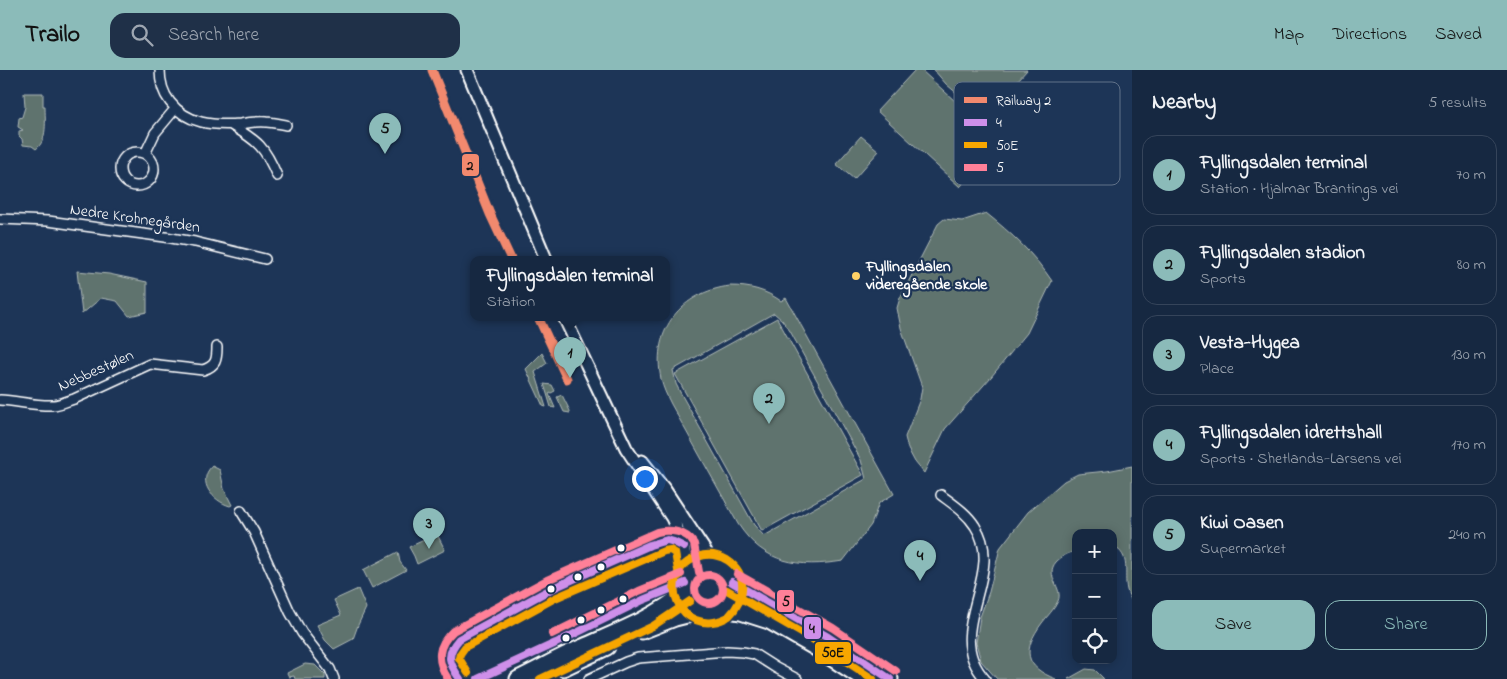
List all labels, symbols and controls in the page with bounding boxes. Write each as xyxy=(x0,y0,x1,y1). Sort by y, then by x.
search box xyxy=(110,13,460,58)
text: Trailo xyxy=(25,18,80,53)
icon: search xyxy=(128,21,156,49)
text: Search here xyxy=(168,22,259,49)
text: Map xyxy=(1274,22,1304,48)
text: Directions xyxy=(1332,22,1407,48)
text: Saved xyxy=(1435,22,1482,48)
legend xyxy=(954,82,1120,185)
text: Nearby xyxy=(1152,88,1216,118)
text: Railway 2 xyxy=(996,91,1051,113)
text: 5 results xyxy=(1428,91,1487,115)
pin: 5 xyxy=(369,113,401,154)
text: 4 xyxy=(996,113,1002,134)
text: 50E xyxy=(996,136,1019,157)
text: Fyllingsdalen terminal xyxy=(1200,150,1367,177)
line badge: 2 xyxy=(461,153,480,177)
text: 2 xyxy=(466,156,474,177)
text: 5 xyxy=(996,158,1004,179)
text: 1 xyxy=(1166,163,1172,187)
text: 70 m xyxy=(1456,163,1486,187)
text: Station · Hjalmar Brantings vei xyxy=(1200,177,1398,201)
street label: Nedre Krohnegården xyxy=(68,198,202,240)
text: Fyllingsdalen stadion xyxy=(1200,240,1365,267)
text: 2 xyxy=(1165,253,1173,277)
text: 80 m xyxy=(1457,253,1486,277)
place label: Fyllingsdalen videregående skole xyxy=(865,255,988,298)
popup xyxy=(470,256,670,321)
text: Fyllingsdalen terminal xyxy=(486,263,654,290)
text: Sports xyxy=(1200,267,1246,291)
marker: Fyllingsdalen videregående skole xyxy=(850,270,862,282)
text: Station xyxy=(486,290,535,314)
text: Vesta-Hygea xyxy=(1200,330,1300,357)
pin: 1 xyxy=(554,337,586,378)
text: 3 xyxy=(1166,343,1172,367)
text: 130 m xyxy=(1451,343,1486,367)
street label: Nebbestølen xyxy=(54,344,138,398)
text: Place xyxy=(1200,357,1234,381)
pin: 2 xyxy=(753,383,785,424)
text: Fyllingsdalen idrettshall xyxy=(1200,420,1382,447)
text: 4 xyxy=(1166,433,1172,457)
text: 170 m xyxy=(1451,433,1486,457)
text: Sports · Shetlands-Larsens vei xyxy=(1200,447,1402,471)
your location xyxy=(632,466,658,492)
pin: 3 xyxy=(413,508,445,549)
text: Kiwi Oasen xyxy=(1200,510,1284,537)
text: 5 xyxy=(1164,523,1174,547)
text: 240 m xyxy=(1448,523,1486,547)
map controls xyxy=(1072,529,1117,664)
button: + xyxy=(1072,529,1117,574)
text: Supermarket xyxy=(1200,537,1286,561)
pin: 4 xyxy=(904,540,936,581)
unlabelled marker xyxy=(616,543,626,553)
unlabelled marker xyxy=(596,562,606,572)
unlabelled marker xyxy=(573,572,583,582)
button: − xyxy=(1072,574,1117,619)
unlabelled marker xyxy=(546,584,556,594)
line badge: 5 xyxy=(776,589,795,613)
text: 5 xyxy=(782,592,790,613)
unlabelled marker xyxy=(618,594,628,604)
button: Save xyxy=(1152,600,1315,650)
button: Share xyxy=(1325,600,1487,650)
unlabelled marker xyxy=(596,605,606,615)
unlabelled marker xyxy=(576,615,586,625)
line badge: 4 xyxy=(803,616,822,640)
text: 4 xyxy=(808,619,815,640)
button: locate xyxy=(1072,619,1117,664)
unlabelled marker xyxy=(561,633,571,643)
line badge: 50E xyxy=(814,641,852,665)
text: 50E xyxy=(822,643,845,664)

